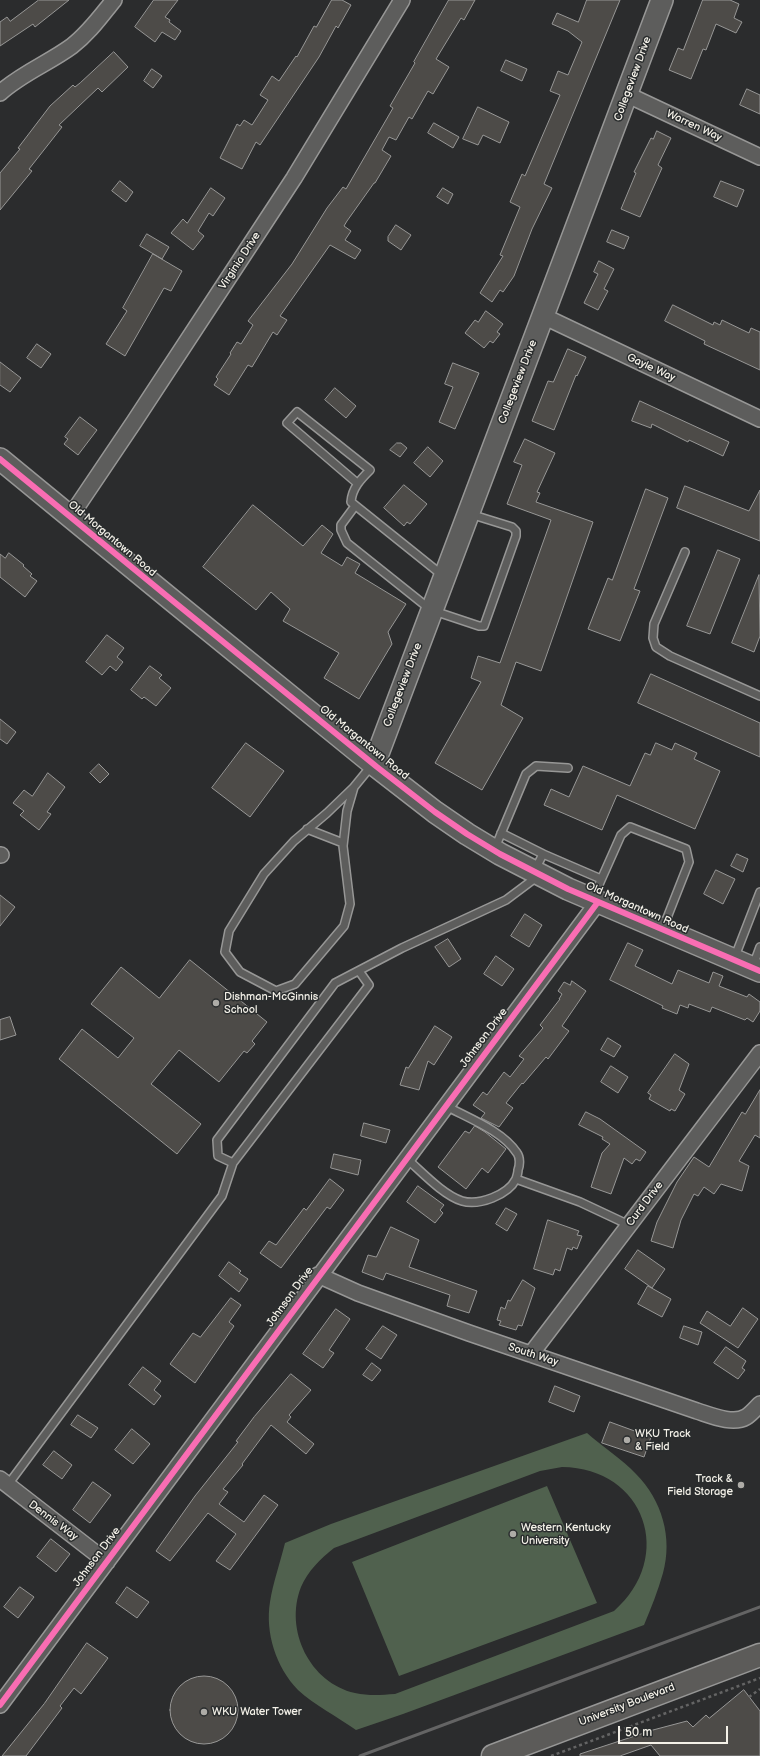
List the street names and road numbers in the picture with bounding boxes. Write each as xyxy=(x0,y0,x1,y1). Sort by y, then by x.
street label: Collegeview Drive xyxy=(612,35,654,123)
street label: Warren Way xyxy=(664,107,724,145)
street label: Virginia Drive xyxy=(217,230,263,292)
street label: Collegeview Drive xyxy=(496,338,540,426)
street label: Gayle Way xyxy=(625,351,677,385)
street label: Old Morgantown Road xyxy=(65,498,159,580)
street label: Collegeview Drive xyxy=(381,641,425,729)
street label: Old Morgantown Road xyxy=(317,703,411,783)
street label: Old Morgantown Road xyxy=(584,879,690,937)
street label: Johnson Drive xyxy=(457,1006,511,1070)
street label: Curd Drive xyxy=(624,1179,666,1229)
street label: Johnson Drive xyxy=(264,1264,316,1330)
street label: South Way xyxy=(506,1341,560,1369)
street label: Dennis Way xyxy=(26,1498,80,1544)
street label: Johnson Drive xyxy=(70,1525,124,1589)
street label: University Boulevard xyxy=(577,1681,677,1729)

